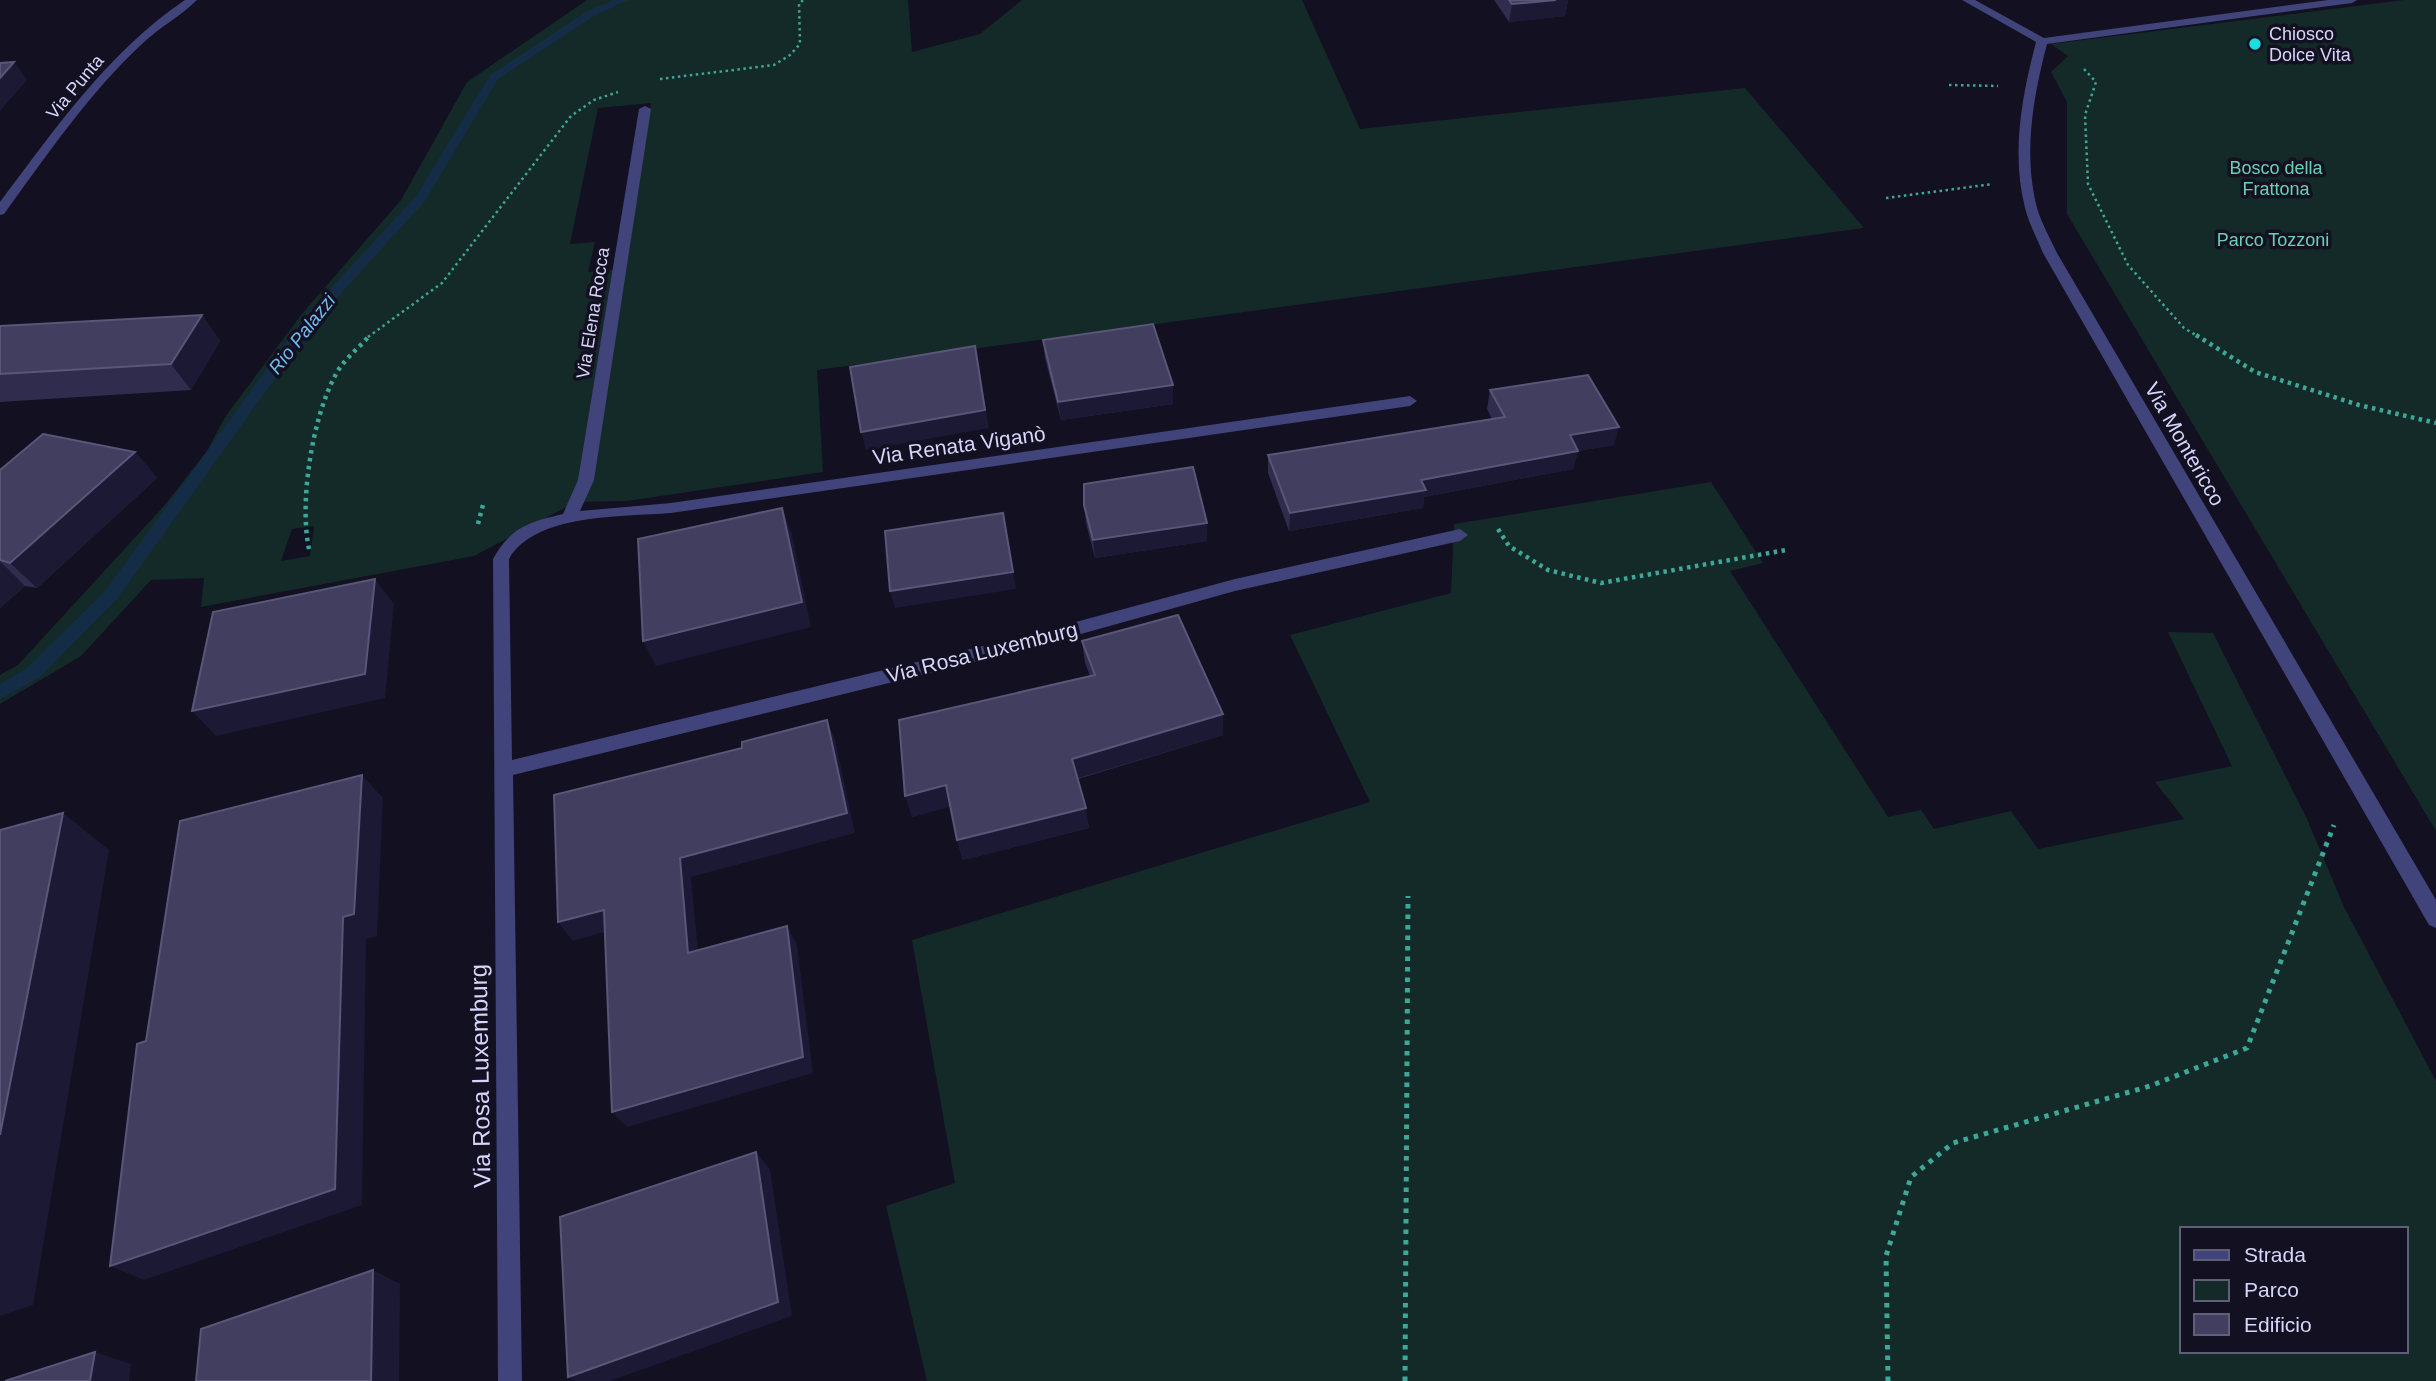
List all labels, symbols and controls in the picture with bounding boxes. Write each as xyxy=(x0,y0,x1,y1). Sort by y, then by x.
place label: Chiosco Dolce Vita xyxy=(2269,24,2352,65)
marker: Chiosco Dolce Vita xyxy=(2247,36,2263,52)
street label: Via Punta xyxy=(42,50,108,123)
park label: Bosco della Frattona xyxy=(2229,158,2324,199)
park label: Parco Tozzoni xyxy=(2217,230,2329,250)
street label: Via Elena Rocca xyxy=(573,245,613,380)
water label: Rio Palazzi xyxy=(264,289,340,378)
street label: Via Montericco xyxy=(2140,378,2230,510)
street label: Via Renata Viganò xyxy=(871,421,1047,469)
street label: Via Rosa Luxemburg xyxy=(884,617,1080,687)
street label: Via Rosa Luxemburg xyxy=(465,964,495,1188)
legend xyxy=(2180,1227,2408,1353)
text: Strada xyxy=(2244,1243,2306,1266)
text: Parco xyxy=(2244,1278,2299,1301)
text: Edificio xyxy=(2244,1313,2312,1336)

